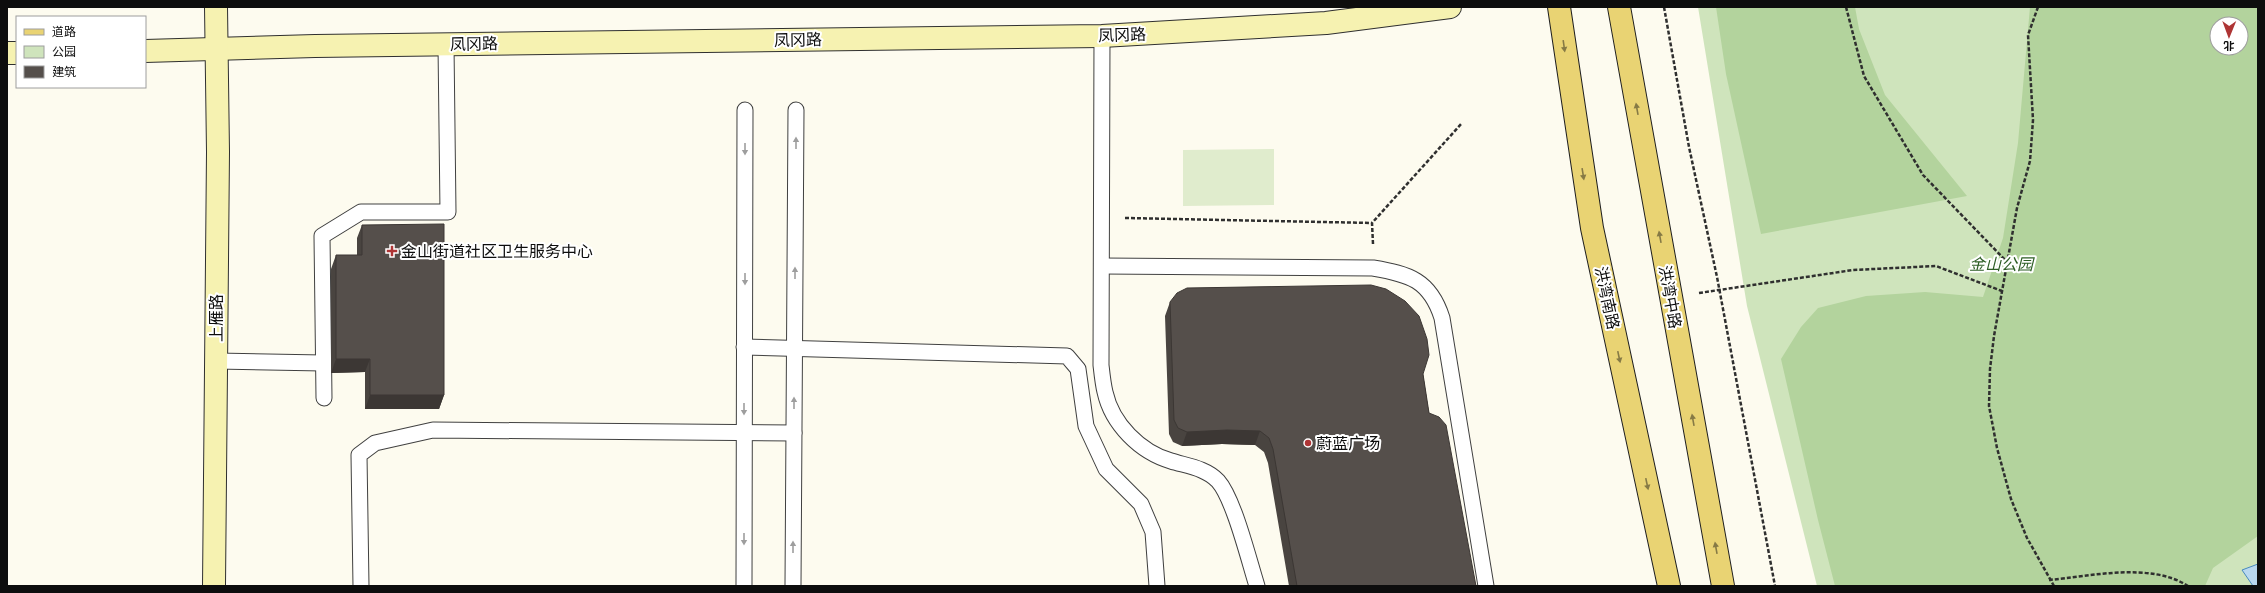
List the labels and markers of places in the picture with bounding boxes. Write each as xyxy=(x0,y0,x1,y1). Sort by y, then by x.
place label: 金山街道社区卫生服务中心 xyxy=(401,242,593,261)
marker: 金山街道社区卫生服务中心 xyxy=(386,245,398,257)
place label: 蔚蓝广场 xyxy=(1316,434,1380,453)
marker: 蔚蓝广场 xyxy=(1303,438,1313,448)

